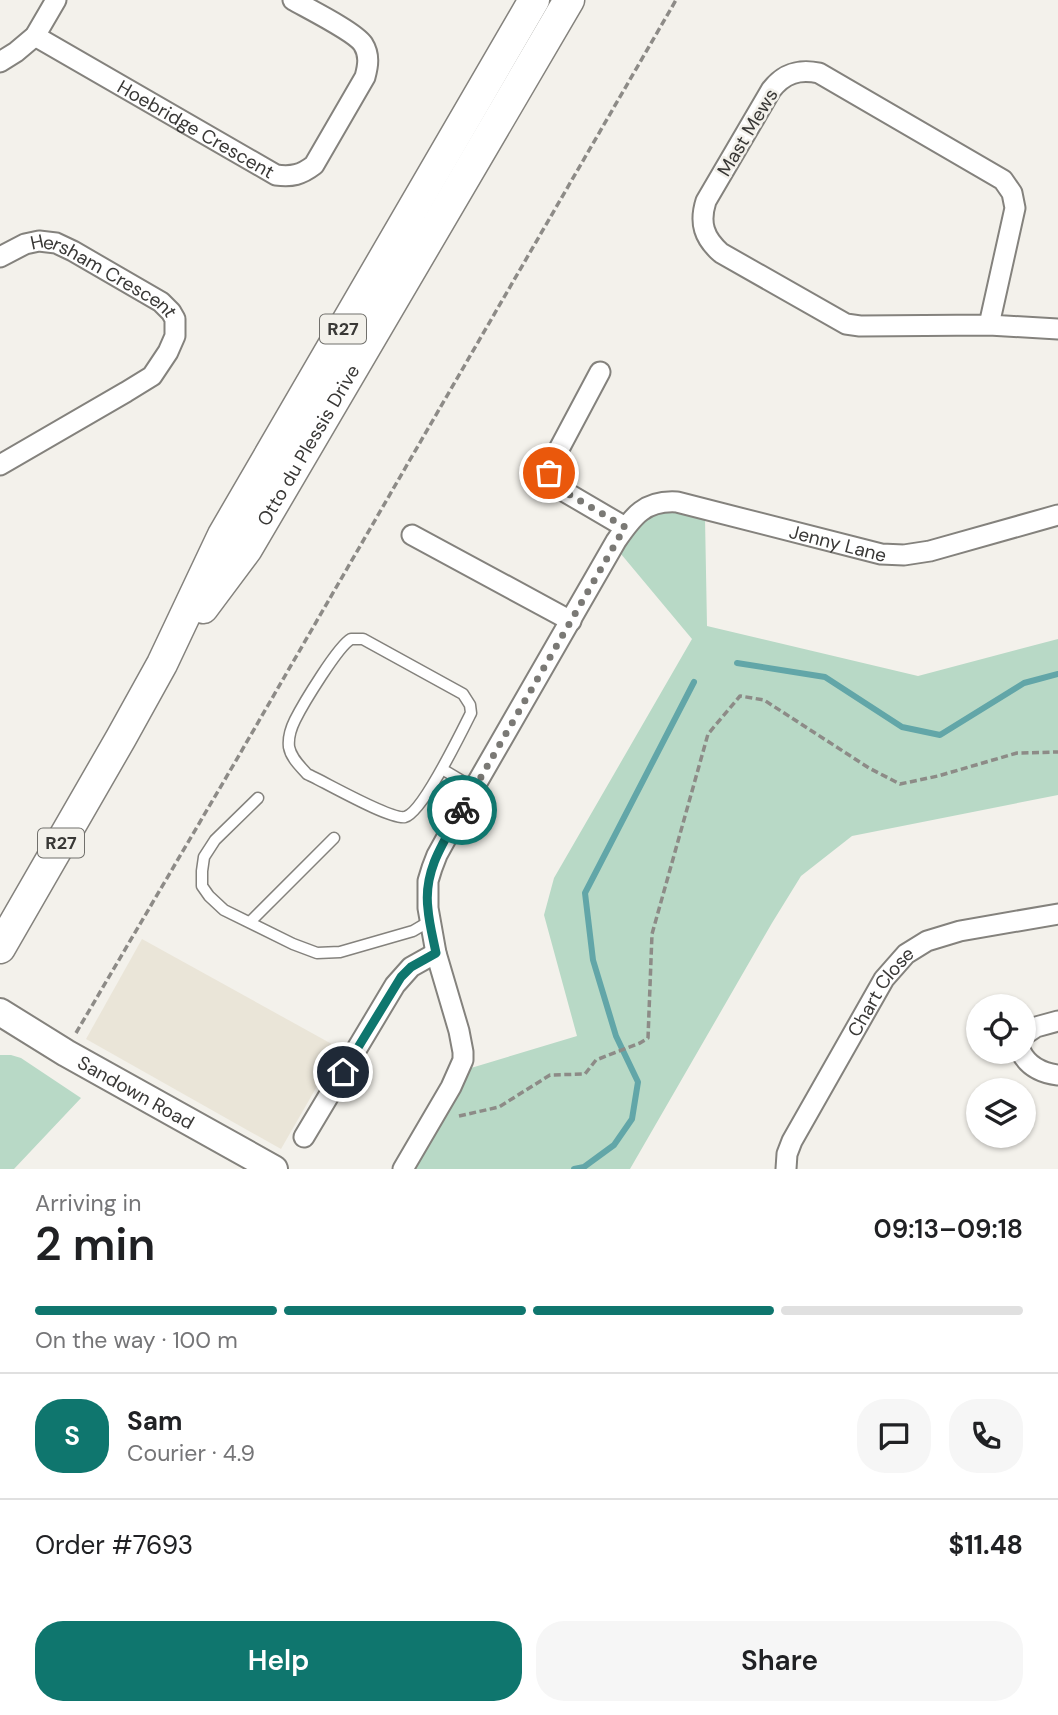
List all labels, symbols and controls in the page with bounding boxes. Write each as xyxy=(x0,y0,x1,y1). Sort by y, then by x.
street label: Hoebridge Crescent xyxy=(113,74,279,184)
street label: Mast Mews xyxy=(711,84,783,181)
street label: Hersham Crescent xyxy=(28,228,183,322)
road number: R27 xyxy=(320,314,366,344)
street label: Otto du Plessis Drive xyxy=(251,360,365,531)
pin xyxy=(519,443,579,503)
icon: bag xyxy=(530,454,568,492)
street label: Jenny Lane xyxy=(786,519,889,568)
courier xyxy=(427,775,497,845)
icon: bike xyxy=(443,791,481,829)
road number: R27 xyxy=(38,828,84,858)
street label: Chart Close xyxy=(842,940,918,1041)
map controls xyxy=(966,994,1036,1148)
button: locate xyxy=(966,994,1036,1064)
pin xyxy=(313,1042,373,1102)
street label: Sandown Road xyxy=(73,1050,199,1135)
icon: home xyxy=(324,1053,362,1091)
button: layers xyxy=(966,1078,1036,1148)
text: Arriving in xyxy=(35,1188,141,1218)
text: 09:13–09:18 xyxy=(874,1212,1023,1246)
text: 2 min xyxy=(35,1214,155,1274)
text: On the way · 100 m xyxy=(35,1325,238,1355)
button: chat xyxy=(857,1399,931,1473)
button: phone xyxy=(949,1399,1023,1473)
text: Sam xyxy=(127,1404,182,1438)
text: S xyxy=(64,1419,80,1453)
text: Courier · 4.9 xyxy=(127,1438,255,1468)
text: Order #7693 xyxy=(35,1528,193,1562)
text: $11.48 xyxy=(948,1528,1023,1562)
button: Help xyxy=(35,1621,522,1701)
button: Share xyxy=(536,1621,1023,1701)

